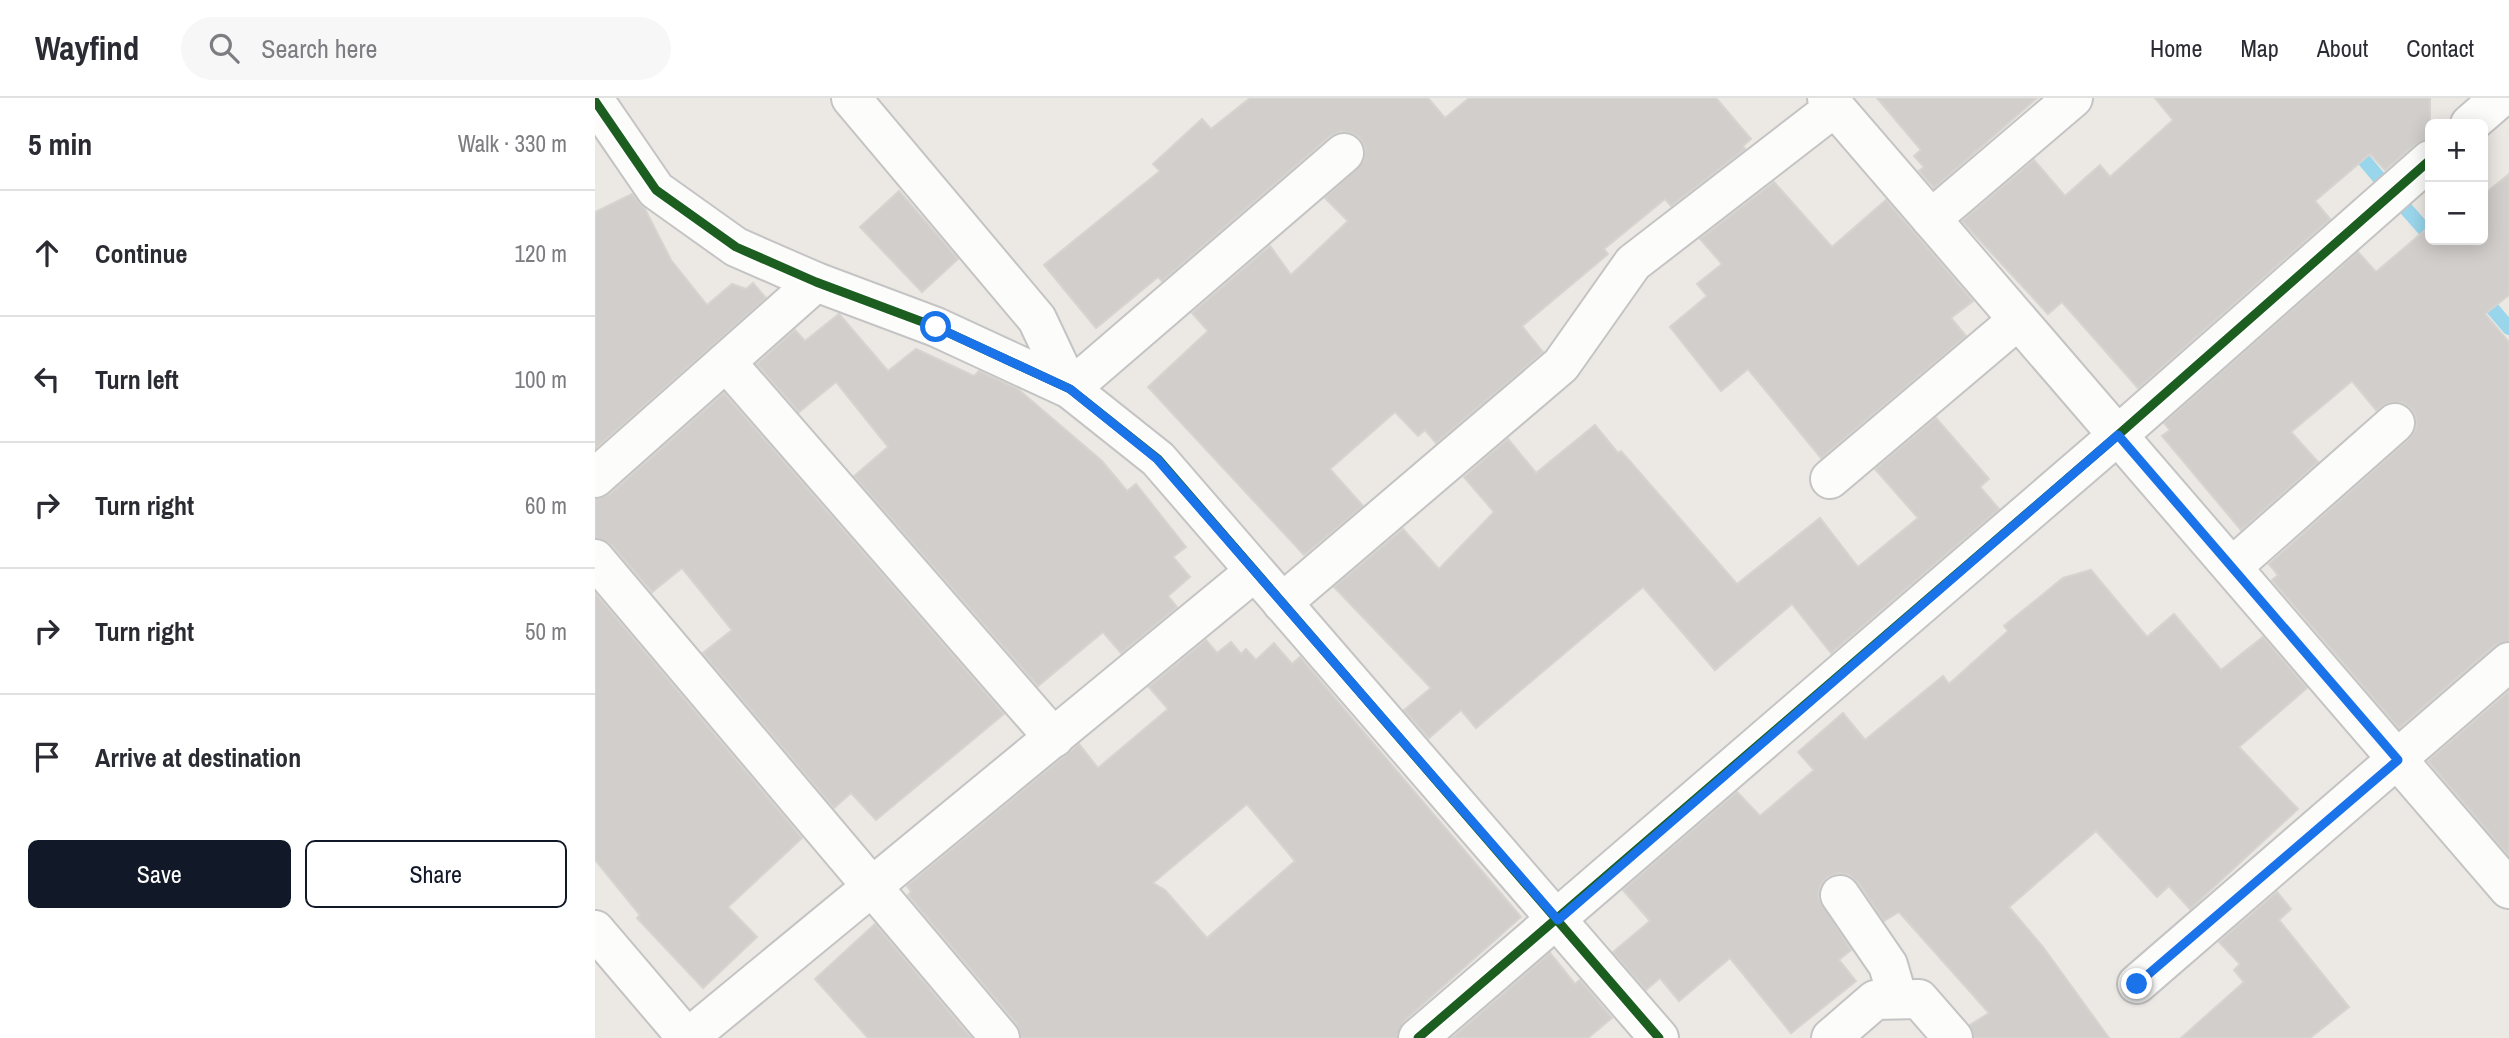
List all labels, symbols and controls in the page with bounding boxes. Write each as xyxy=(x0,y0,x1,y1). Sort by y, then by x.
search box xyxy=(181,17,671,80)
text: Wayfind xyxy=(35,26,139,70)
icon: search xyxy=(205,29,243,67)
text: Search here xyxy=(261,31,377,66)
text: Home xyxy=(2150,32,2202,64)
text: Map xyxy=(2240,32,2279,64)
text: About xyxy=(2317,32,2368,64)
text: Contact xyxy=(2406,32,2474,64)
map controls xyxy=(2425,119,2488,245)
button: + xyxy=(2425,119,2488,182)
text: 5 min xyxy=(28,124,92,164)
text: Walk · 330 m xyxy=(458,128,567,159)
button: − xyxy=(2425,182,2488,245)
icon: ahead xyxy=(28,234,66,272)
text: Continue xyxy=(95,236,187,271)
text: 120 m xyxy=(515,238,567,269)
route start xyxy=(920,311,951,342)
icon: left xyxy=(28,360,66,398)
text: Turn left xyxy=(95,362,179,397)
text: 100 m xyxy=(515,364,567,395)
icon: right xyxy=(28,486,66,524)
text: Turn right xyxy=(95,488,194,523)
text: 60 m xyxy=(525,490,567,521)
icon: right xyxy=(28,612,66,650)
text: Turn right xyxy=(95,614,194,649)
text: 50 m xyxy=(525,616,567,647)
icon: arrive xyxy=(28,738,66,776)
text: Arrive at destination xyxy=(95,740,301,775)
button: Save xyxy=(28,840,291,908)
button: Share xyxy=(305,840,567,908)
route end xyxy=(2121,968,2152,999)

